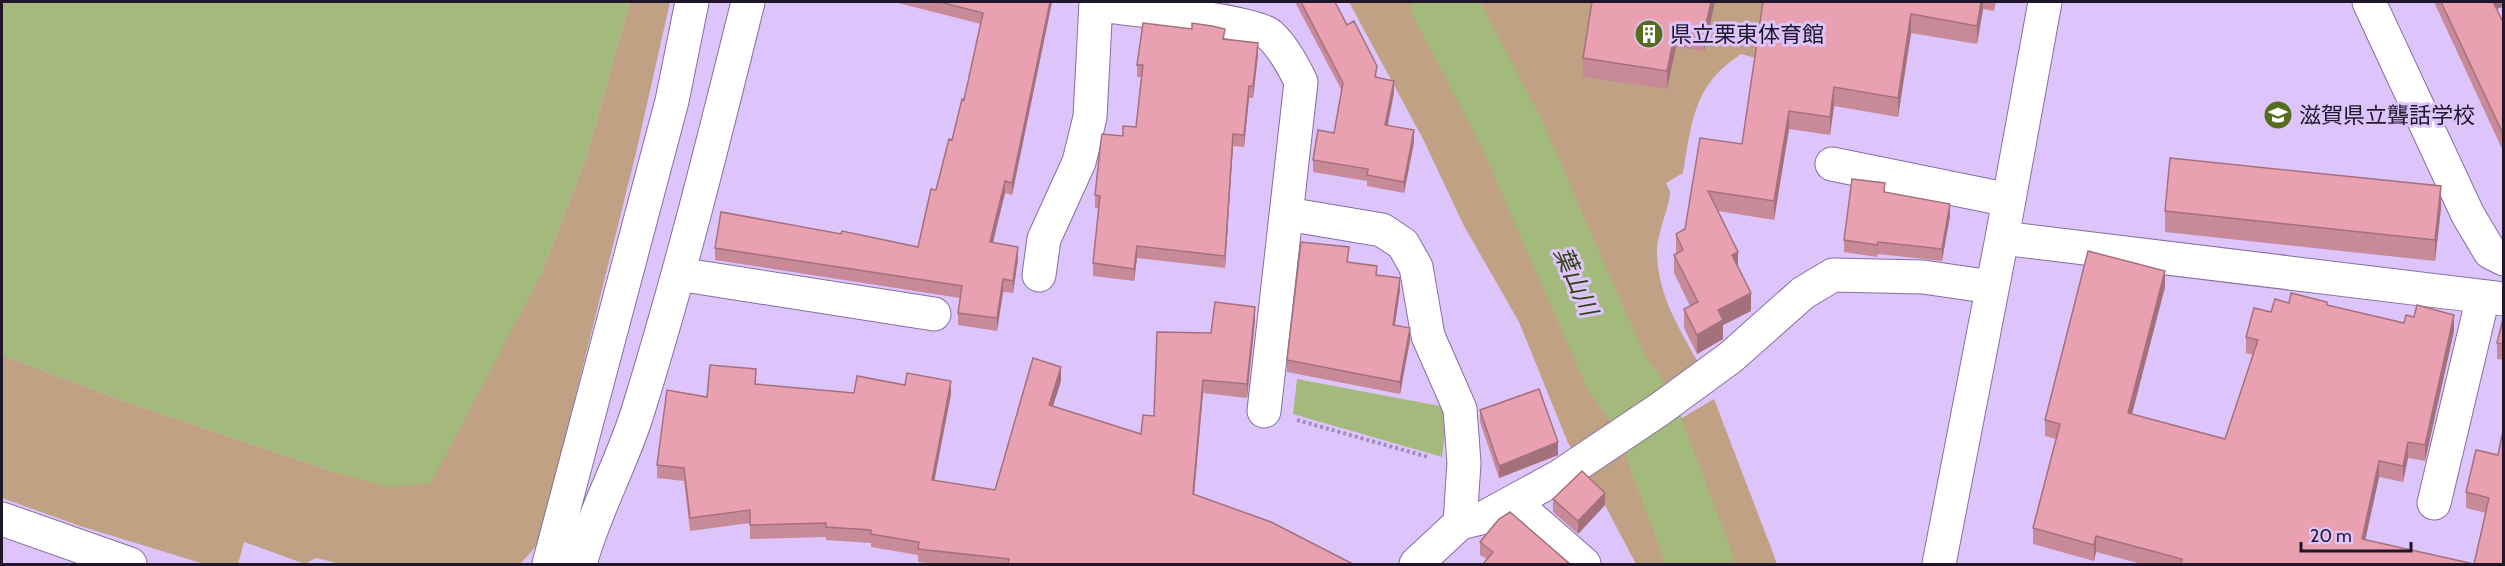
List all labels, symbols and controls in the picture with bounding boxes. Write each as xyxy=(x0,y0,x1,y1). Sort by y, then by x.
building icon: 県立栗東体育館 xyxy=(1633,18,1665,50)
place label: 県立栗東体育館 xyxy=(1670,21,1824,48)
school or university icon: 滋賀県立聾話学校 xyxy=(2262,99,2294,131)
place label: 滋賀県立聾話学校 xyxy=(2299,102,2475,129)
water label: 葉山川 xyxy=(1548,242,1605,323)
scale bar xyxy=(2301,515,2410,553)
text: 20 m xyxy=(2310,525,2352,547)

